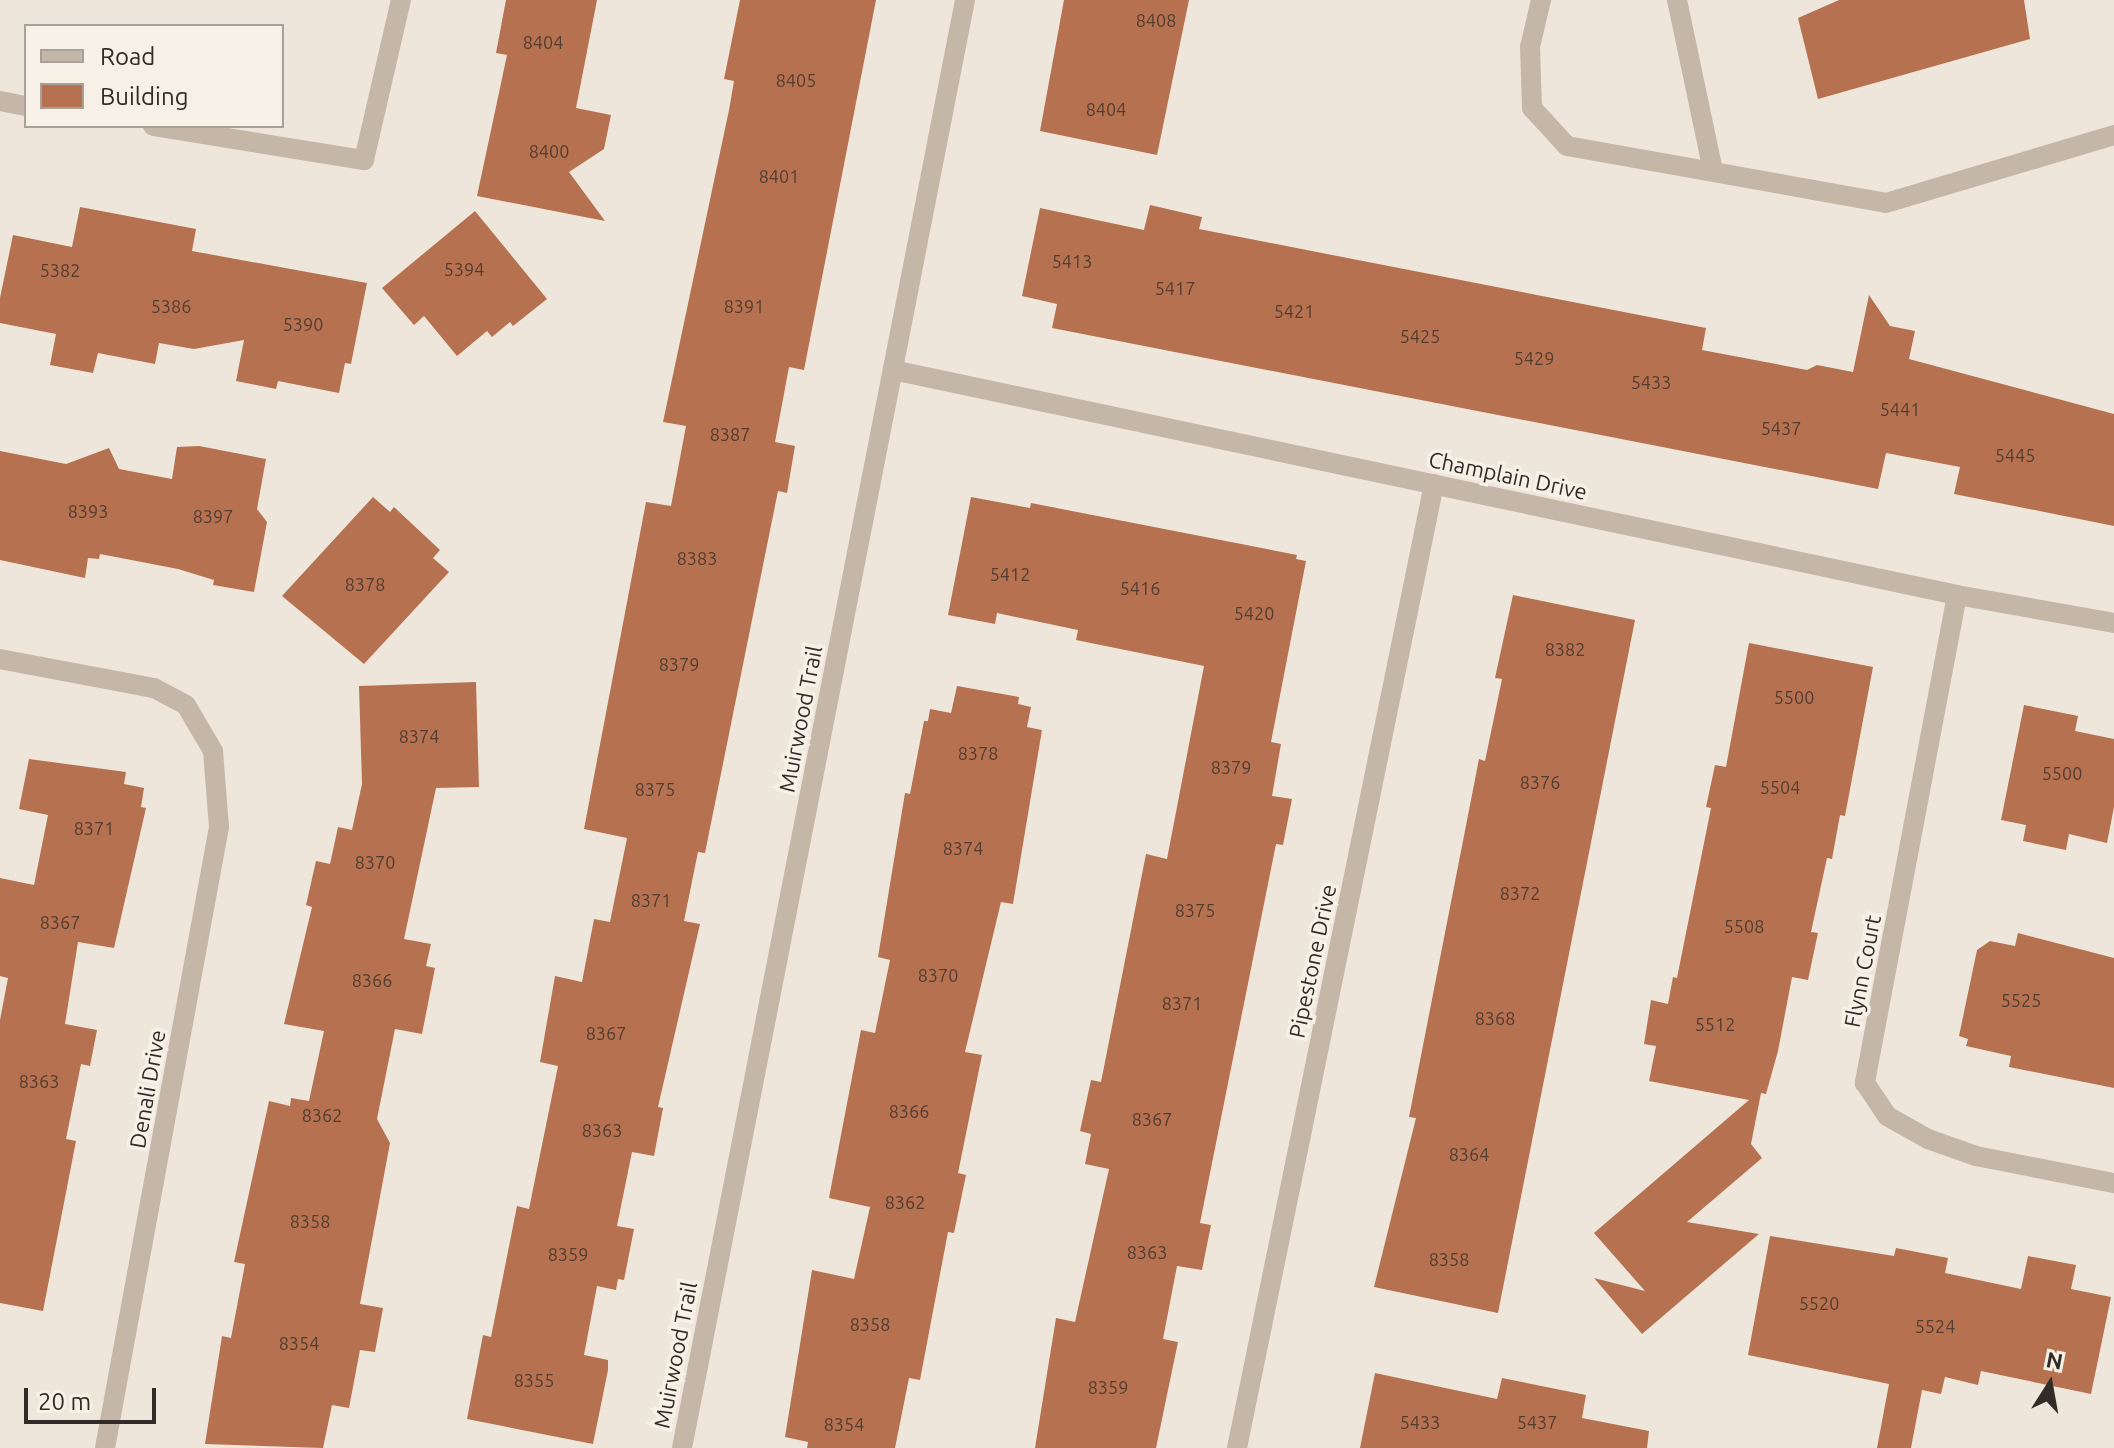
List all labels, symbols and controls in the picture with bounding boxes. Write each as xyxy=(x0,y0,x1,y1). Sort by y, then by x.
house number: 8408 xyxy=(1136,9,1176,31)
legend xyxy=(24,24,284,128)
house number: 8404 xyxy=(523,31,563,53)
text: Road xyxy=(100,43,155,70)
house number: 8405 xyxy=(776,69,816,91)
text: Building xyxy=(100,83,188,110)
house number: 8404 xyxy=(1086,98,1126,120)
house number: 8400 xyxy=(529,140,569,162)
house number: 8401 xyxy=(759,165,799,187)
house number: 5413 xyxy=(1052,250,1092,272)
house number: 5394 xyxy=(444,258,484,280)
house number: 5382 xyxy=(40,259,80,281)
house number: 5417 xyxy=(1155,277,1195,299)
house number: 5386 xyxy=(151,295,191,317)
house number: 8391 xyxy=(724,295,764,317)
house number: 5421 xyxy=(1274,300,1314,322)
house number: 5390 xyxy=(283,313,323,335)
house number: 5425 xyxy=(1400,325,1440,347)
house number: 5429 xyxy=(1514,347,1554,369)
house number: 5433 xyxy=(1631,371,1671,393)
house number: 5441 xyxy=(1880,398,1920,420)
house number: 5437 xyxy=(1761,417,1801,439)
house number: 8387 xyxy=(710,423,750,445)
house number: 5445 xyxy=(1995,444,2035,466)
street label: Champlain Drive xyxy=(1426,445,1590,505)
house number: 8393 xyxy=(68,500,108,522)
house number: 8397 xyxy=(193,505,233,527)
house number: 8383 xyxy=(677,547,717,569)
house number: 5412 xyxy=(990,563,1030,585)
house number: 8378 xyxy=(345,573,385,595)
house number: 5416 xyxy=(1120,577,1160,599)
house number: 5420 xyxy=(1234,602,1274,624)
house number: 8382 xyxy=(1545,638,1585,660)
street label: Muirwood Trail xyxy=(773,643,827,795)
house number: 8379 xyxy=(659,653,699,675)
house number: 5500 xyxy=(1774,686,1814,708)
house number: 8374 xyxy=(399,725,439,747)
house number: 8378 xyxy=(958,742,998,764)
house number: 8379 xyxy=(1211,756,1251,778)
house number: 5500 xyxy=(2042,762,2082,784)
house number: 8376 xyxy=(1520,771,1560,793)
house number: 5504 xyxy=(1760,776,1800,798)
house number: 8375 xyxy=(635,778,675,800)
house number: 8371 xyxy=(74,817,114,839)
house number: 8374 xyxy=(943,837,983,859)
house number: 8370 xyxy=(355,851,395,873)
street label: Pipestone Drive xyxy=(1283,882,1341,1040)
house number: 8372 xyxy=(1500,882,1540,904)
house number: 8371 xyxy=(631,889,671,911)
house number: 8375 xyxy=(1175,899,1215,921)
house number: 8367 xyxy=(40,911,80,933)
street label: Flynn Court xyxy=(1838,913,1886,1029)
house number: 5508 xyxy=(1724,915,1764,937)
house number: 8370 xyxy=(918,964,958,986)
house number: 8366 xyxy=(352,969,392,991)
house number: 5525 xyxy=(2001,989,2041,1011)
house number: 8371 xyxy=(1162,992,1202,1014)
house number: 8368 xyxy=(1475,1007,1515,1029)
house number: 5512 xyxy=(1695,1013,1735,1035)
house number: 8367 xyxy=(586,1022,626,1044)
street label: Denali Drive xyxy=(124,1028,170,1150)
house number: 8363 xyxy=(19,1070,59,1092)
house number: 8366 xyxy=(889,1100,929,1122)
house number: 8362 xyxy=(302,1104,342,1126)
house number: 8367 xyxy=(1132,1108,1172,1130)
house number: 8363 xyxy=(582,1119,622,1141)
house number: 8364 xyxy=(1449,1143,1489,1165)
house number: 8362 xyxy=(885,1191,925,1213)
house number: 8358 xyxy=(290,1210,330,1232)
house number: 8363 xyxy=(1127,1241,1167,1263)
house number: 8359 xyxy=(548,1243,588,1265)
house number: 8358 xyxy=(1429,1248,1469,1270)
street label: Muirwood Trail xyxy=(648,1279,702,1431)
house number: 5520 xyxy=(1799,1292,1839,1314)
house number: 8358 xyxy=(850,1313,890,1335)
house number: 5524 xyxy=(1915,1315,1955,1337)
house number: 8354 xyxy=(279,1332,319,1354)
north arrow xyxy=(2010,1344,2090,1424)
text: N xyxy=(2044,1346,2065,1374)
house number: 8355 xyxy=(514,1369,554,1391)
scale bar xyxy=(28,1372,160,1422)
house number: 8359 xyxy=(1088,1376,1128,1398)
text: 20 m xyxy=(38,1388,91,1415)
house number: 5433 xyxy=(1400,1411,1440,1433)
house number: 5437 xyxy=(1517,1411,1557,1433)
house number: 8354 xyxy=(824,1413,864,1435)

